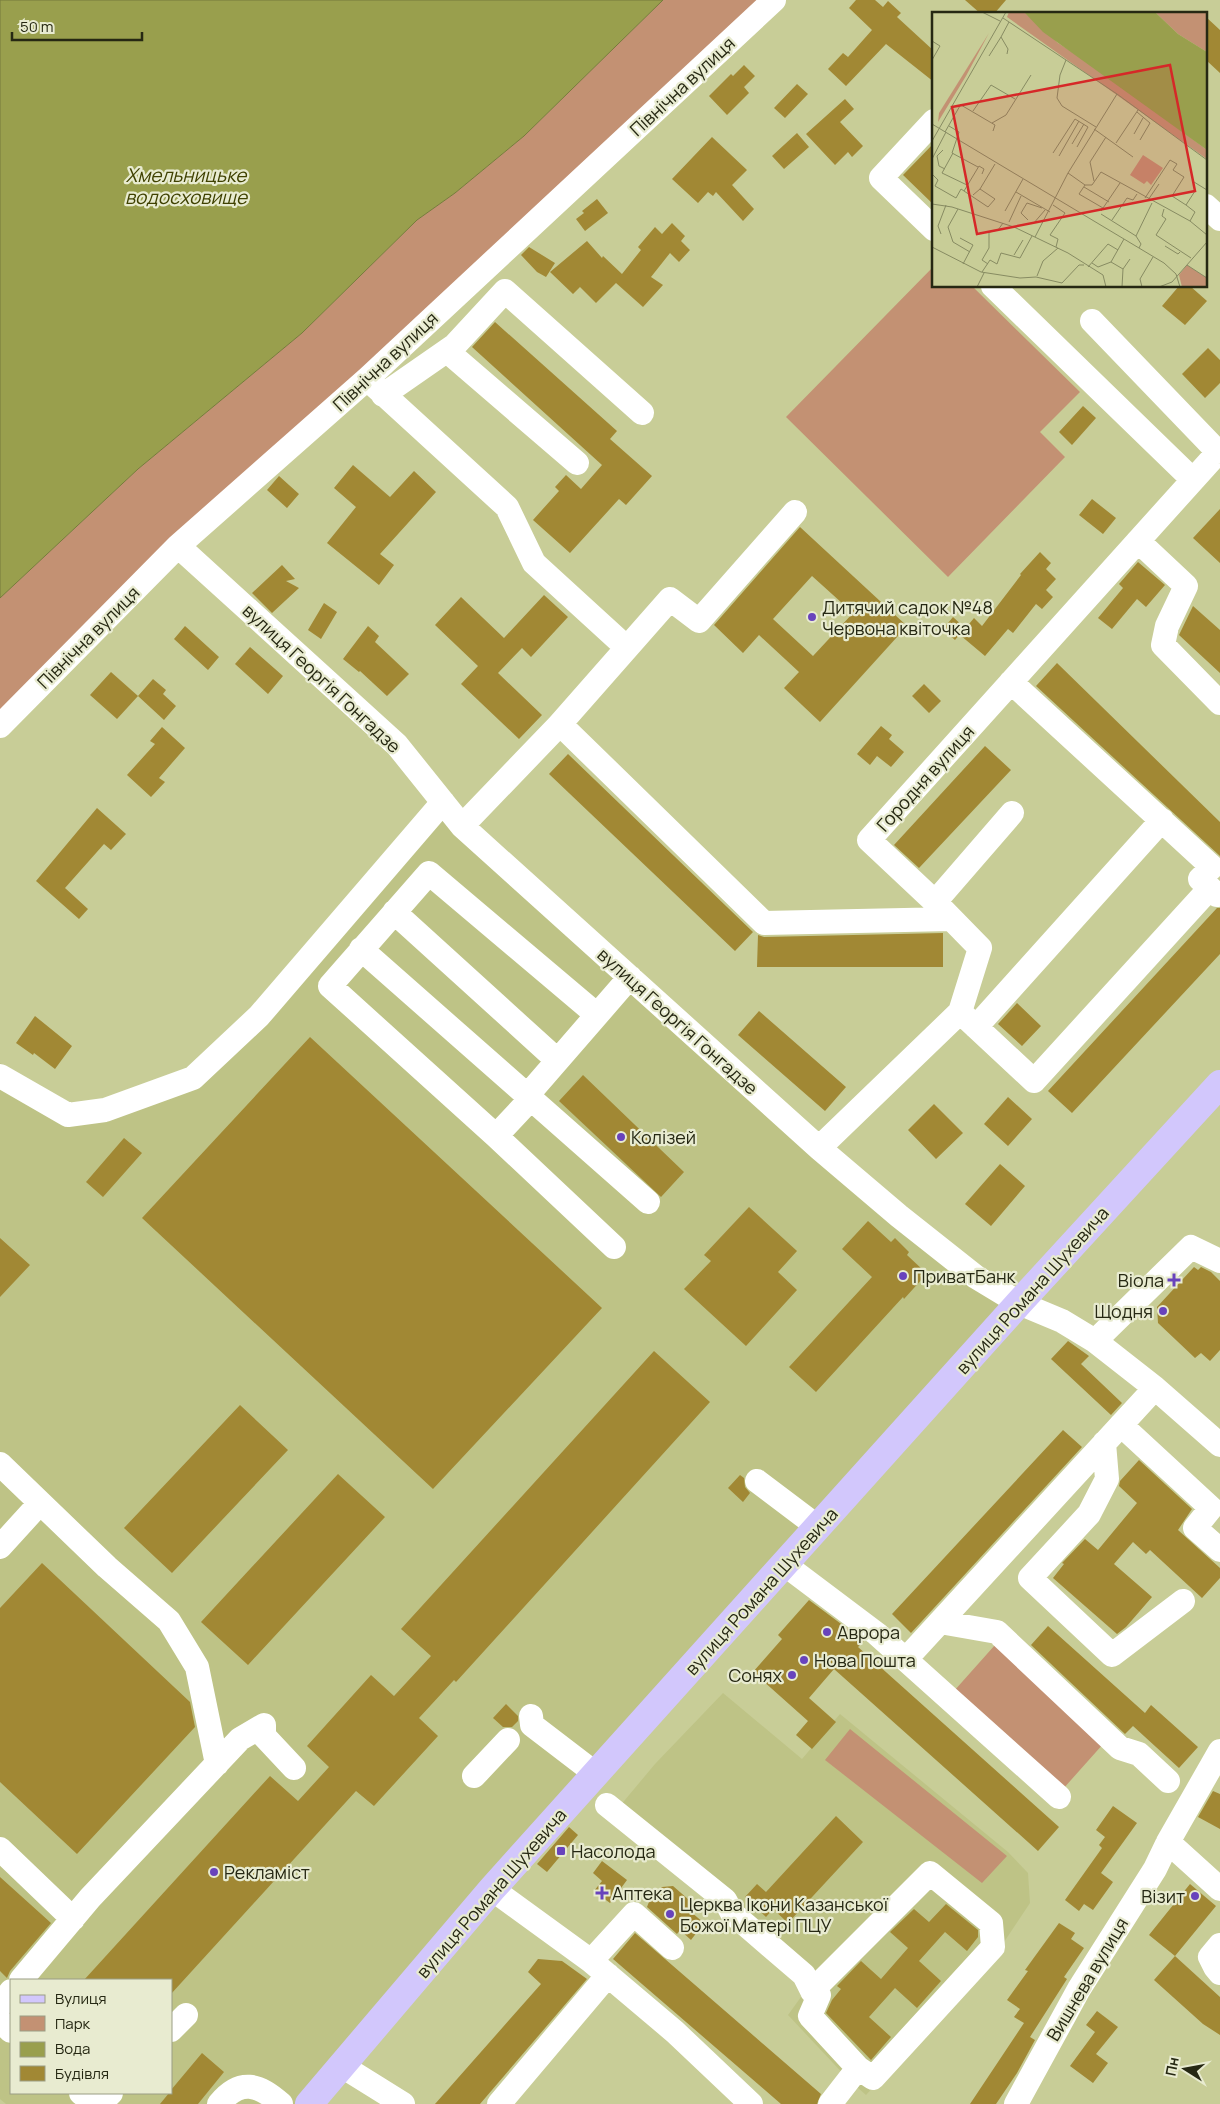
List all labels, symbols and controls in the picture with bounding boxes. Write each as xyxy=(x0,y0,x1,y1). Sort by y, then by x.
scale bar xyxy=(12,10,142,42)
inset map xyxy=(932,12,1208,288)
text: 50 m xyxy=(20,16,54,37)
street label: Північна вулиця xyxy=(624,31,740,141)
water label: Хмельницьке водосховище xyxy=(125,162,249,210)
street label: Північна вулиця xyxy=(327,306,443,416)
street label: Північна вулиця xyxy=(32,581,144,693)
place label: Дитячий садок №48 Червона квіточка xyxy=(822,595,993,640)
street label: вулиця Георгія Гонгадзе xyxy=(238,598,406,758)
marker: Дитячий садок №48 Червона квіточка xyxy=(806,611,818,623)
street label: Городня вулиця xyxy=(871,720,979,836)
street label: вулиця Георгія Гонгадзе xyxy=(593,942,763,1100)
place label: Колізей xyxy=(631,1125,696,1149)
marker: Колізей xyxy=(615,1131,627,1143)
street label: вулиця Романа Шухевича xyxy=(950,1201,1114,1379)
place label: ПриватБанк xyxy=(913,1264,1017,1288)
place label: Віола xyxy=(1118,1268,1164,1292)
marker: ПриватБанк xyxy=(897,1270,909,1282)
marker: Віола xyxy=(1168,1274,1180,1286)
place label: Щодня xyxy=(1094,1299,1153,1323)
marker: Щодня xyxy=(1157,1305,1169,1317)
street label: вулиця Романа Шухевича xyxy=(679,1502,843,1680)
place label: Аврора xyxy=(837,1620,900,1644)
marker: Аврора xyxy=(821,1626,833,1638)
place label: Нова Пошта xyxy=(814,1648,916,1672)
marker: Нова Пошта xyxy=(798,1654,810,1666)
place label: Сонях xyxy=(728,1663,782,1687)
marker: Сонях xyxy=(786,1669,798,1681)
street label: вулиця Романа Шухевича xyxy=(411,1803,571,1983)
place label: Насолода xyxy=(571,1839,655,1863)
marker: Насолода xyxy=(555,1845,567,1857)
place label: Рекламіст xyxy=(224,1860,310,1884)
marker: Рекламіст xyxy=(208,1866,220,1878)
place label: Аптека xyxy=(612,1881,672,1905)
place label: Візит xyxy=(1141,1884,1185,1908)
marker: Аптека xyxy=(596,1887,608,1899)
marker: Візит xyxy=(1189,1890,1201,1902)
place label: Церква Ікони Казанської Божої Матері ПЦУ xyxy=(680,1892,889,1937)
marker: Церква Ікони Казанської Божої Матері ПЦУ xyxy=(664,1908,676,1920)
street label: Вишнева вулиця xyxy=(1041,1913,1133,2045)
legend xyxy=(10,1979,172,2094)
text: Вулиця xyxy=(55,1988,107,2009)
text: Парк xyxy=(55,2013,91,2034)
text: Вода xyxy=(55,2038,90,2059)
north arrow xyxy=(1160,2044,1210,2094)
text: Пн xyxy=(1161,2055,1183,2077)
text: Будівля xyxy=(55,2063,109,2084)

